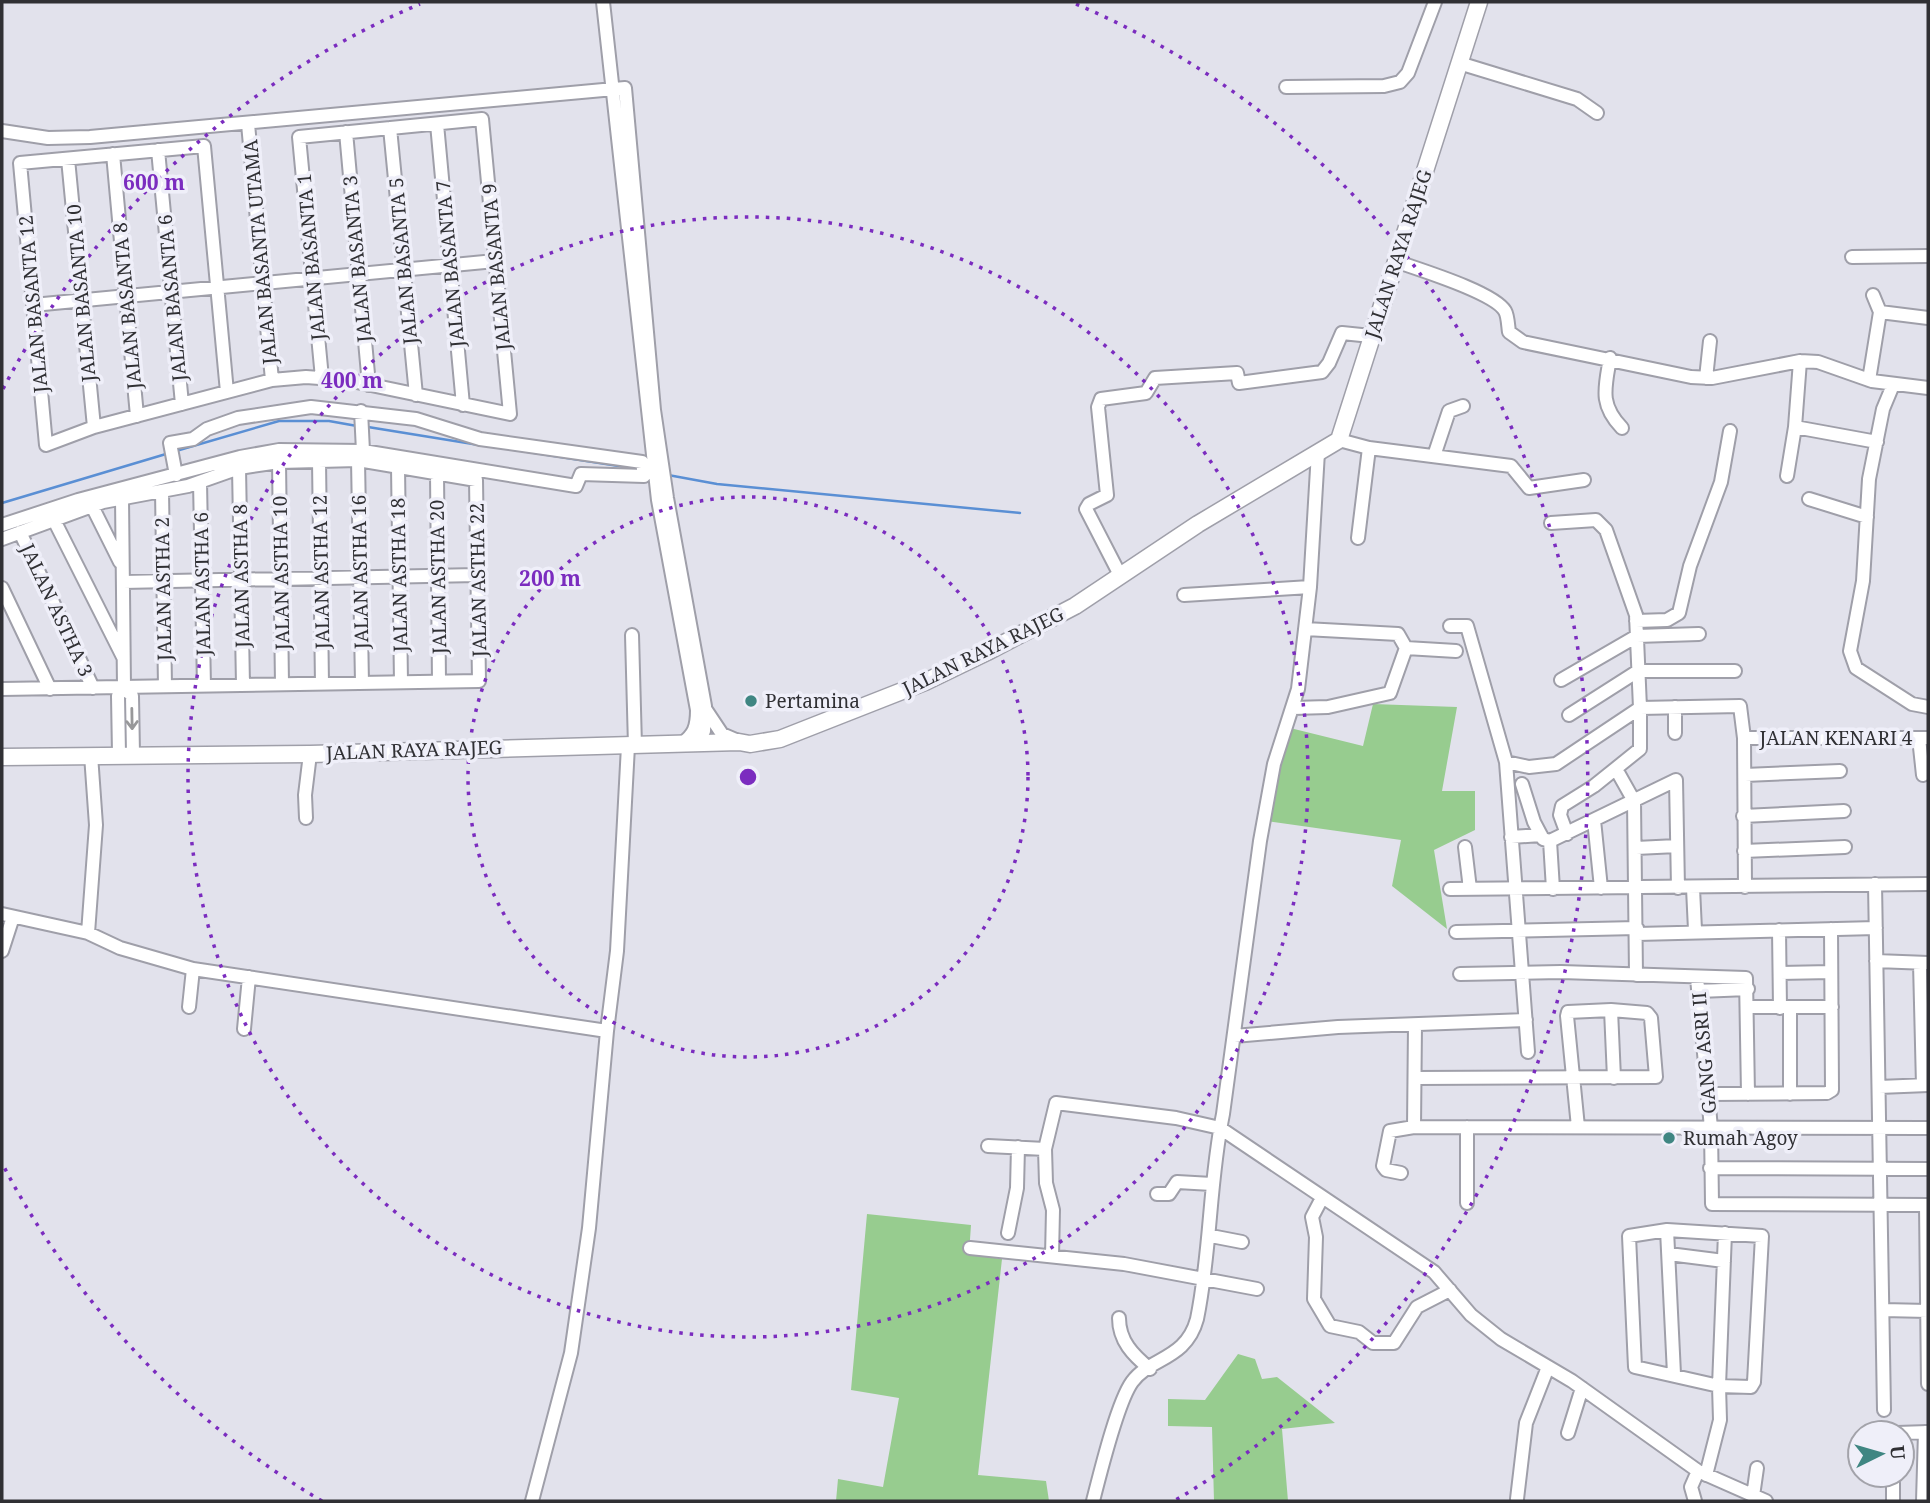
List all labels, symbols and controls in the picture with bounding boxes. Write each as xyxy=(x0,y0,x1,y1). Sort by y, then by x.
street label: JALAN BASANTA UTAMA xyxy=(237,138,283,367)
street label: JALAN RAYA RAJEG xyxy=(1358,166,1438,343)
text: 600 m xyxy=(123,168,185,196)
street label: JALAN BASANTA 1 xyxy=(291,172,331,343)
street label: JALAN BASANTA 3 xyxy=(337,174,377,345)
street label: JALAN BASANTA 5 xyxy=(383,176,423,347)
street label: JALAN BASANTA 7 xyxy=(430,179,470,350)
street label: JALAN BASANTA 9 xyxy=(476,182,516,353)
street label: JALAN BASANTA 10 xyxy=(60,203,102,384)
street label: JALAN BASANTA 6 xyxy=(152,213,192,384)
street label: JALAN BASANTA 12 xyxy=(12,214,54,395)
street label: JALAN BASANTA 8 xyxy=(107,221,147,392)
text: 400 m xyxy=(321,366,383,394)
street label: JALAN ASTHA 12 xyxy=(307,495,335,650)
street label: JALAN ASTHA 16 xyxy=(346,495,374,650)
street label: JALAN ASTHA 10 xyxy=(267,496,295,651)
street label: JALAN ASTHA 18 xyxy=(385,498,413,653)
street label: JALAN ASTHA 20 xyxy=(424,500,452,655)
street label: JALAN ASTHA 22 xyxy=(464,503,492,658)
street label: JALAN ASTHA 8 xyxy=(227,504,255,649)
street label: JALAN ASTHA 6 xyxy=(188,512,216,657)
street label: JALAN ASTHA 2 xyxy=(149,517,177,662)
street label: JALAN ASTHA 3 xyxy=(14,538,99,681)
text: 200 m xyxy=(519,564,581,592)
street label: JALAN RAYA RAJEG xyxy=(897,600,1068,702)
place label: Pertamina xyxy=(765,688,860,714)
marker: Pertamina xyxy=(743,693,759,709)
one-way arrow xyxy=(125,708,139,731)
street label: JALAN KENARI 4 xyxy=(1759,725,1913,751)
street label: JALAN RAYA RAJEG xyxy=(324,734,503,766)
centre of rings xyxy=(736,765,760,789)
street label: GANG ASRI II xyxy=(1686,991,1722,1115)
place label: Rumah Agoy xyxy=(1683,1125,1798,1151)
marker: Rumah Agoy xyxy=(1661,1130,1677,1146)
north arrow xyxy=(1846,1419,1916,1489)
text: U xyxy=(1884,1444,1912,1461)

